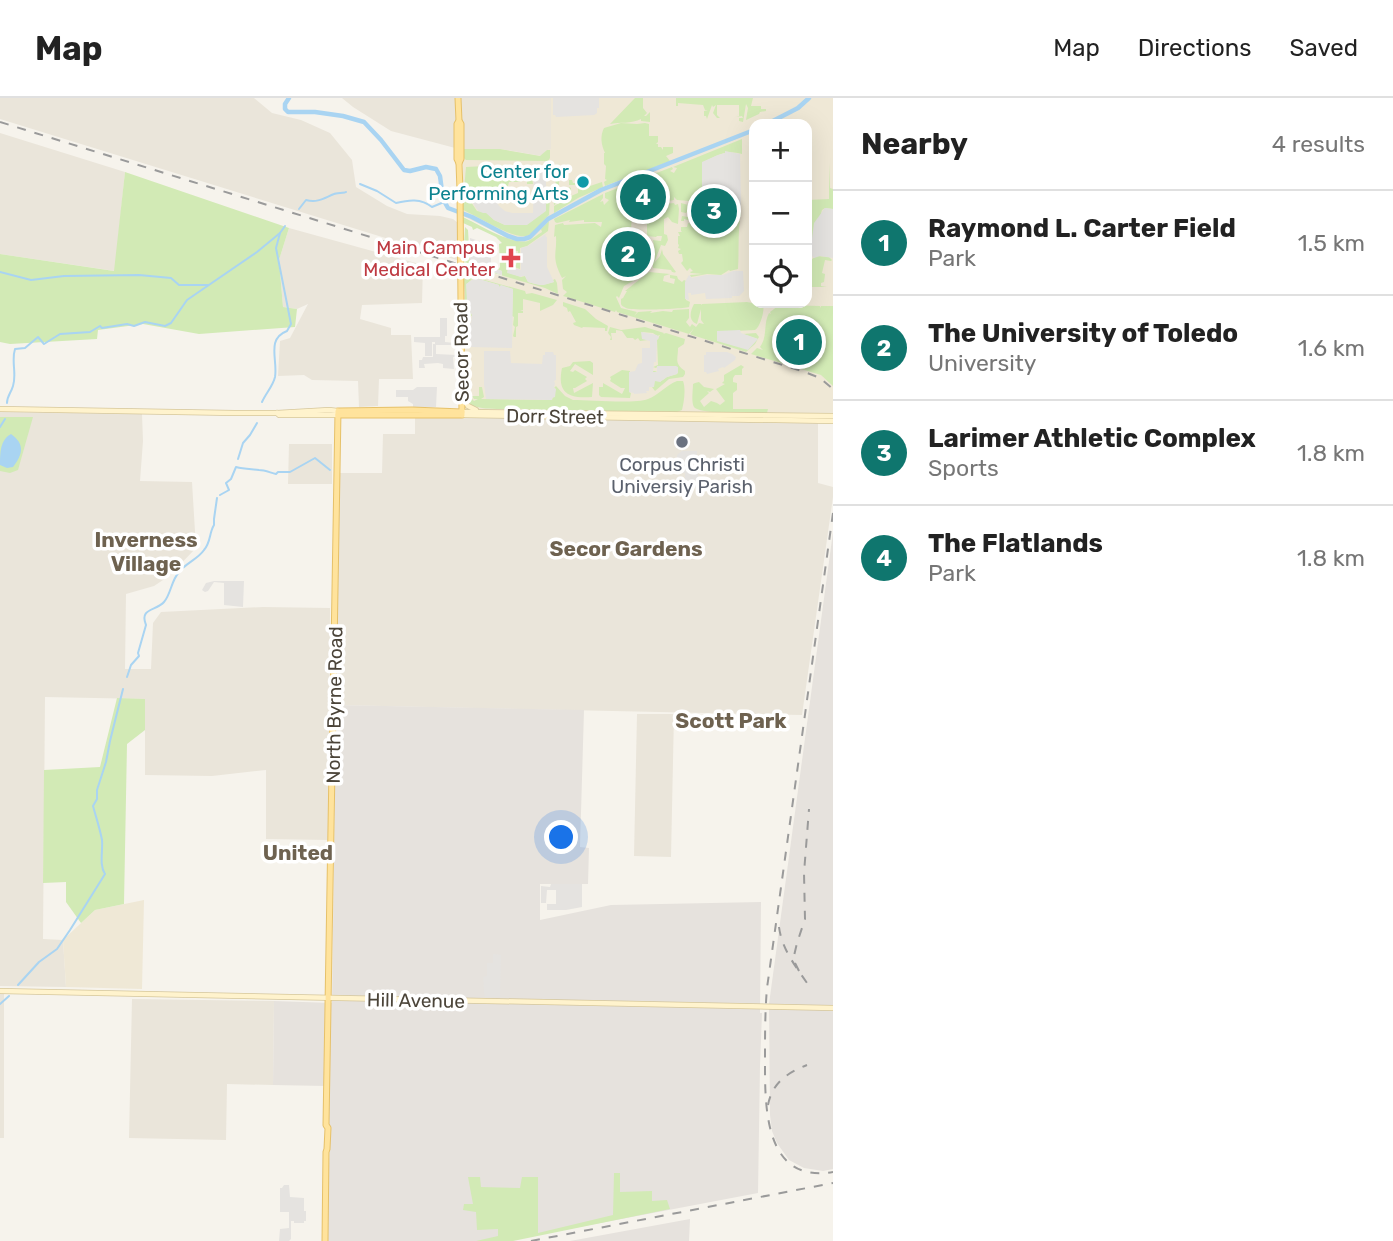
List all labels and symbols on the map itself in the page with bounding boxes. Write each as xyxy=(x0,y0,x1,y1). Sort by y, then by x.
place label: Center for Performing Arts xyxy=(428,160,570,205)
pin: 4 xyxy=(620,171,666,223)
marker: Center for Performing Arts xyxy=(575,174,591,190)
pin: 3 xyxy=(691,185,737,237)
pin: 2 xyxy=(605,228,651,280)
place label: Main Campus Medical Center xyxy=(363,236,496,281)
marker: Main Campus Medical Center xyxy=(501,248,521,268)
street label: Secor Road xyxy=(449,302,474,402)
pin: 1 xyxy=(776,316,822,368)
street label: Dorr Street xyxy=(506,404,605,429)
marker: Corpus Christi Universiy Parish xyxy=(674,434,690,450)
place label: Corpus Christi Universiy Parish xyxy=(611,453,753,498)
district label: Inverness Village xyxy=(94,527,198,576)
district label: Secor Gardens xyxy=(550,536,703,561)
street label: North Byrne Road xyxy=(322,626,347,784)
district label: Scott Park xyxy=(675,708,787,733)
your location xyxy=(544,820,578,854)
district label: United xyxy=(263,840,333,865)
street label: Hill Avenue xyxy=(367,988,465,1013)

